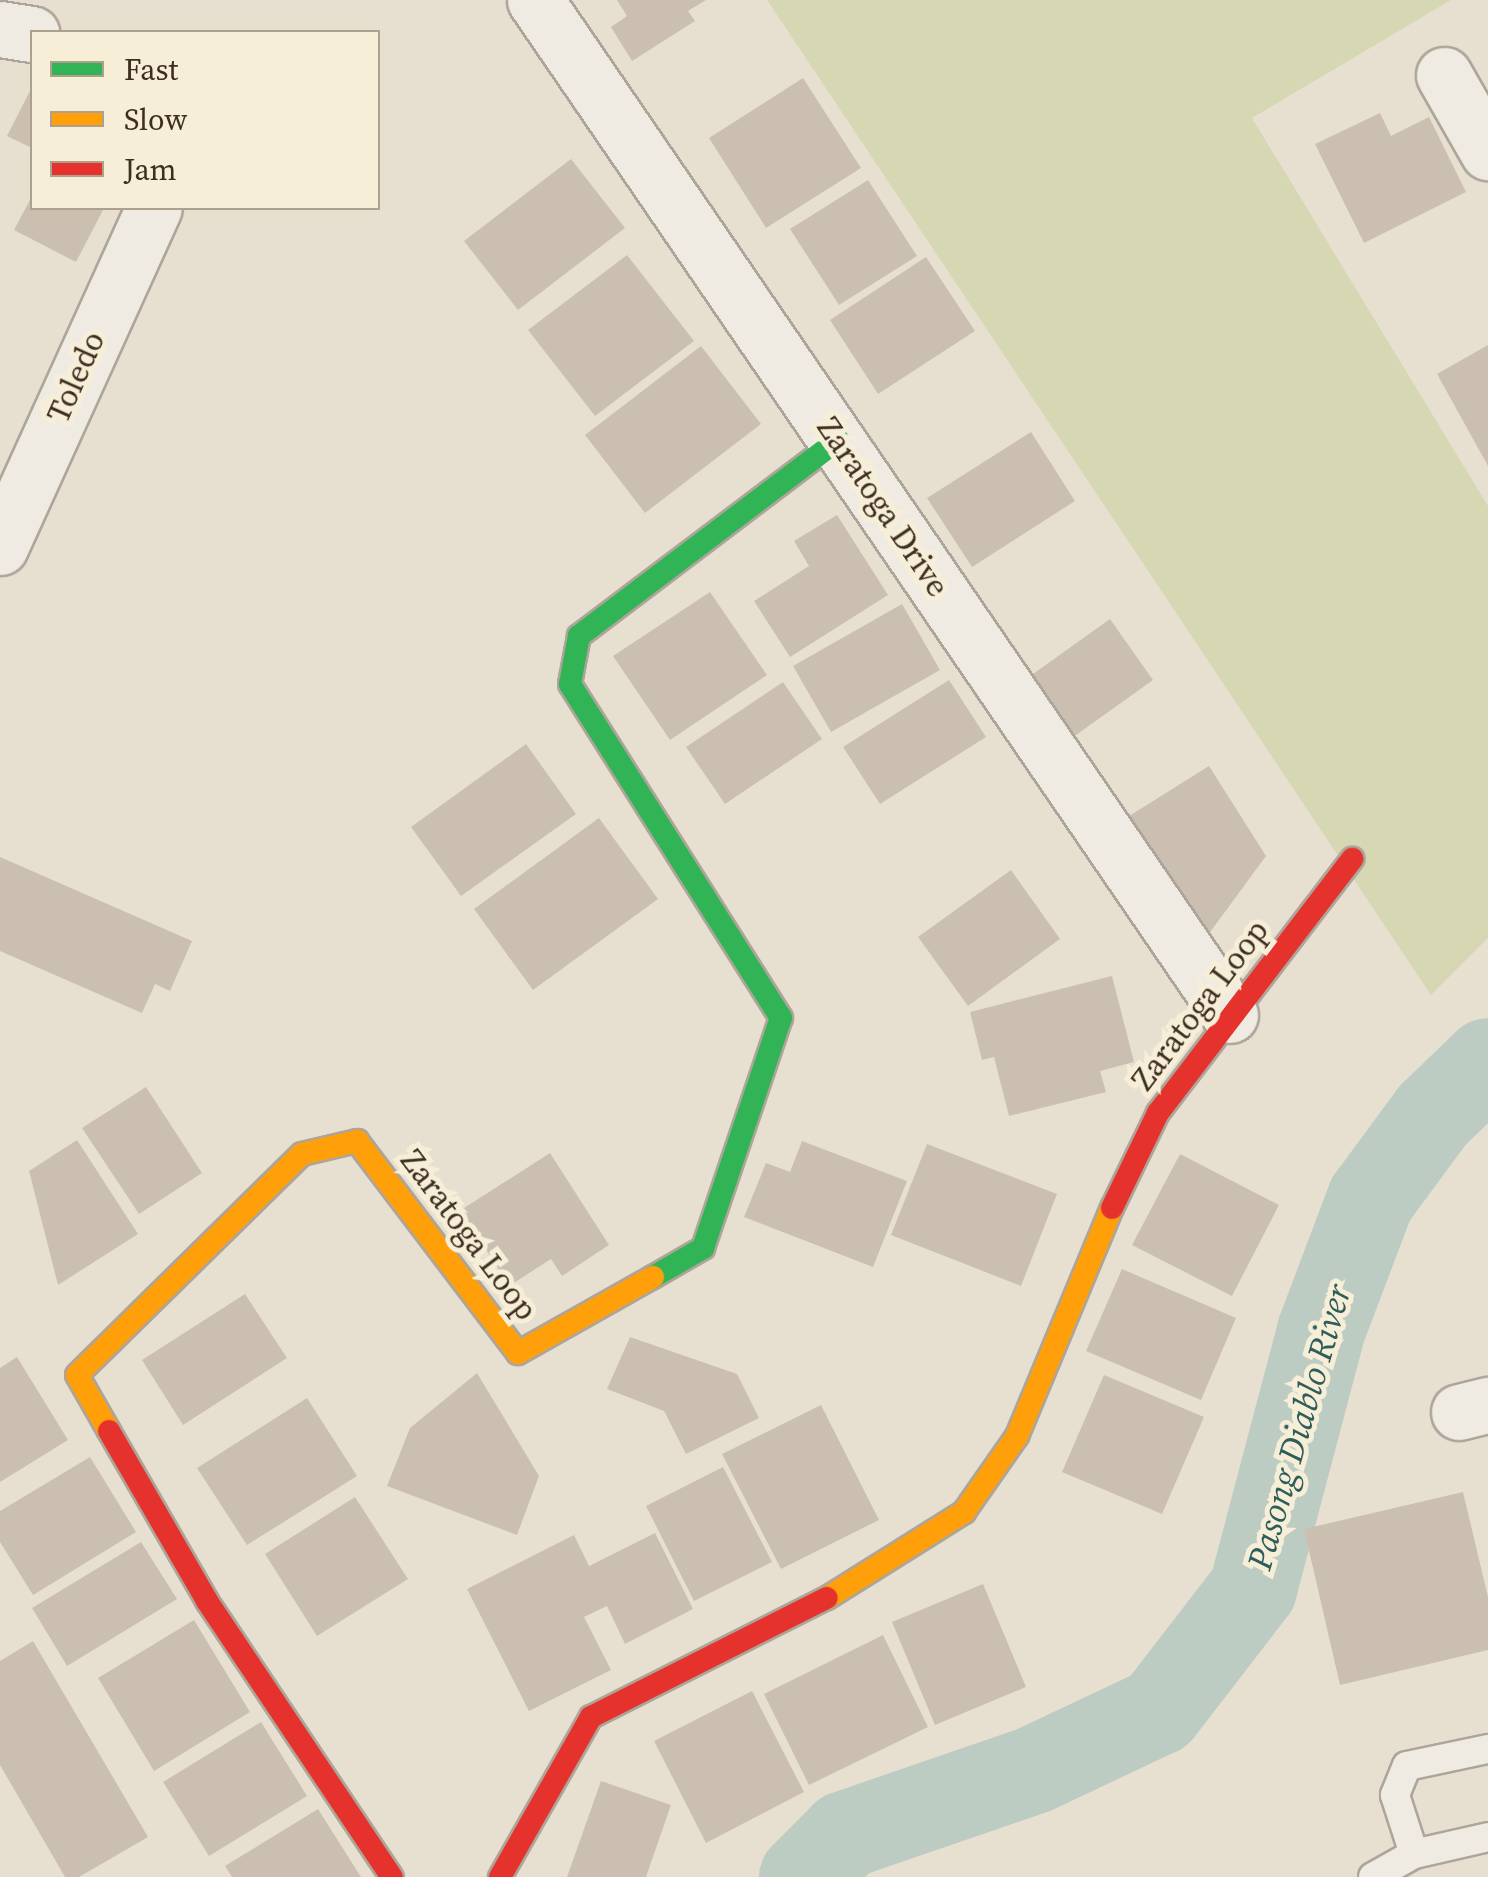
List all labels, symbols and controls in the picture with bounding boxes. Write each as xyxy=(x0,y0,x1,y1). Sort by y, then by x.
legend xyxy=(30,30,380,210)
text: Fast xyxy=(124,49,178,90)
text: Slow xyxy=(124,99,187,140)
text: Jam xyxy=(124,149,177,190)
street label: Toledo xyxy=(39,325,113,429)
street label: Zaratoga Drive xyxy=(809,410,957,604)
street label: Zaratoga Loop xyxy=(1123,912,1277,1098)
street label: Zaratoga Loop xyxy=(392,1142,546,1328)
water label: Pasong Diablo River xyxy=(1238,1279,1360,1575)

